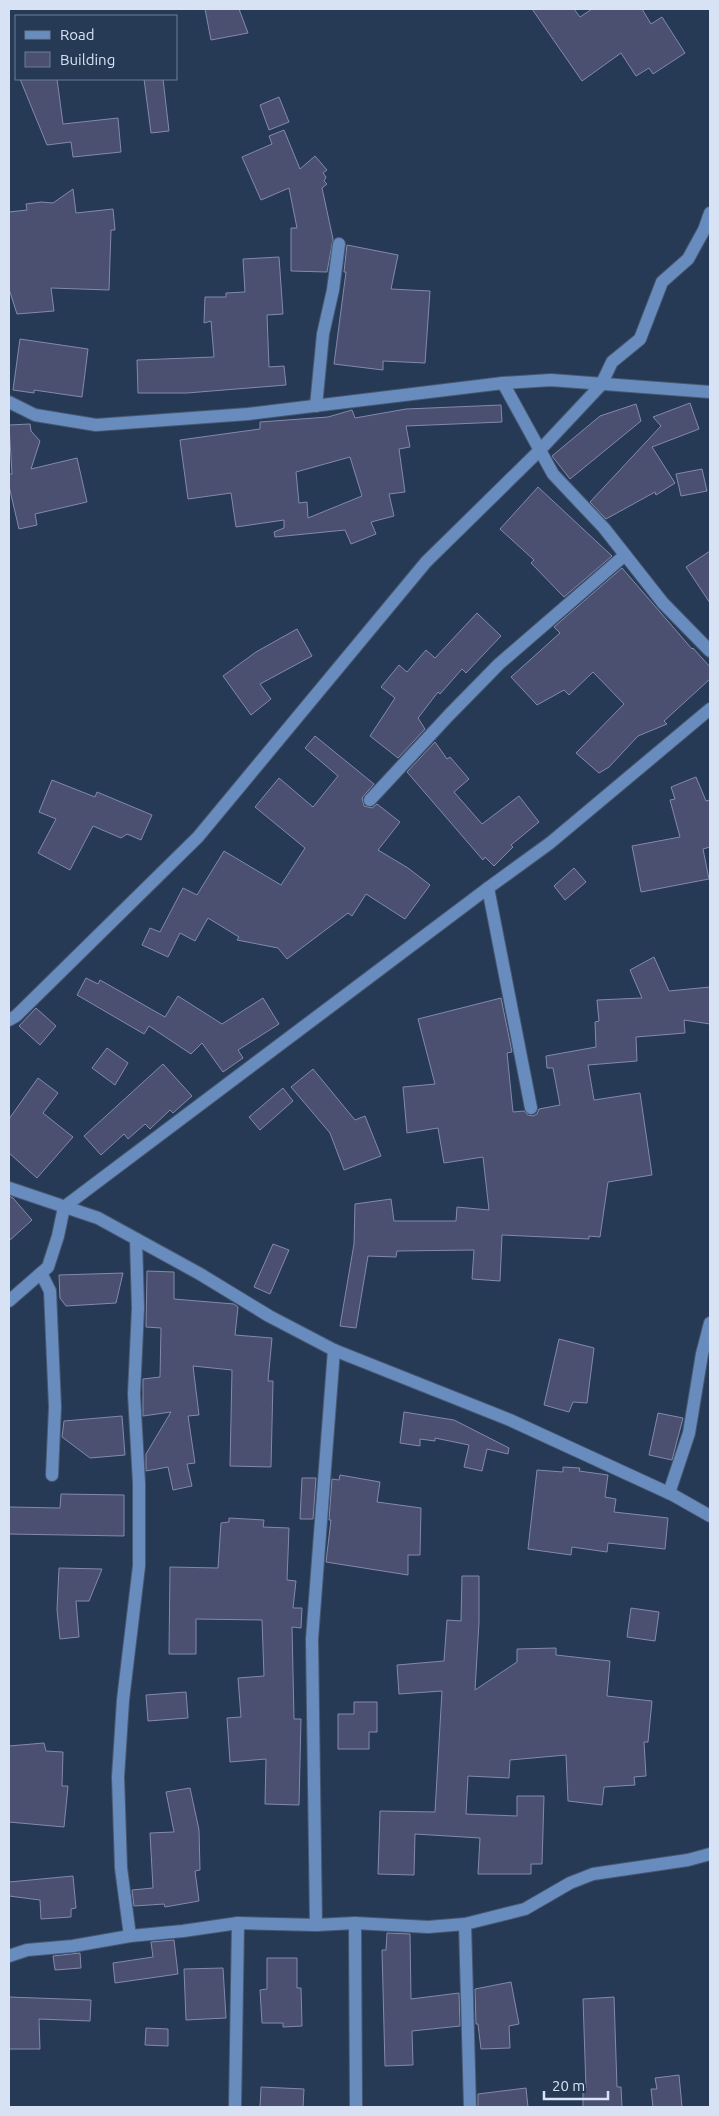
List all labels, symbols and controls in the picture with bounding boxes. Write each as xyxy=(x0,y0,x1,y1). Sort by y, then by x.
legend xyxy=(15,15,178,80)
text: Road xyxy=(60,26,95,43)
text: Building xyxy=(60,51,115,68)
scale bar xyxy=(544,2068,608,2100)
text: 20 m xyxy=(552,2077,585,2094)

